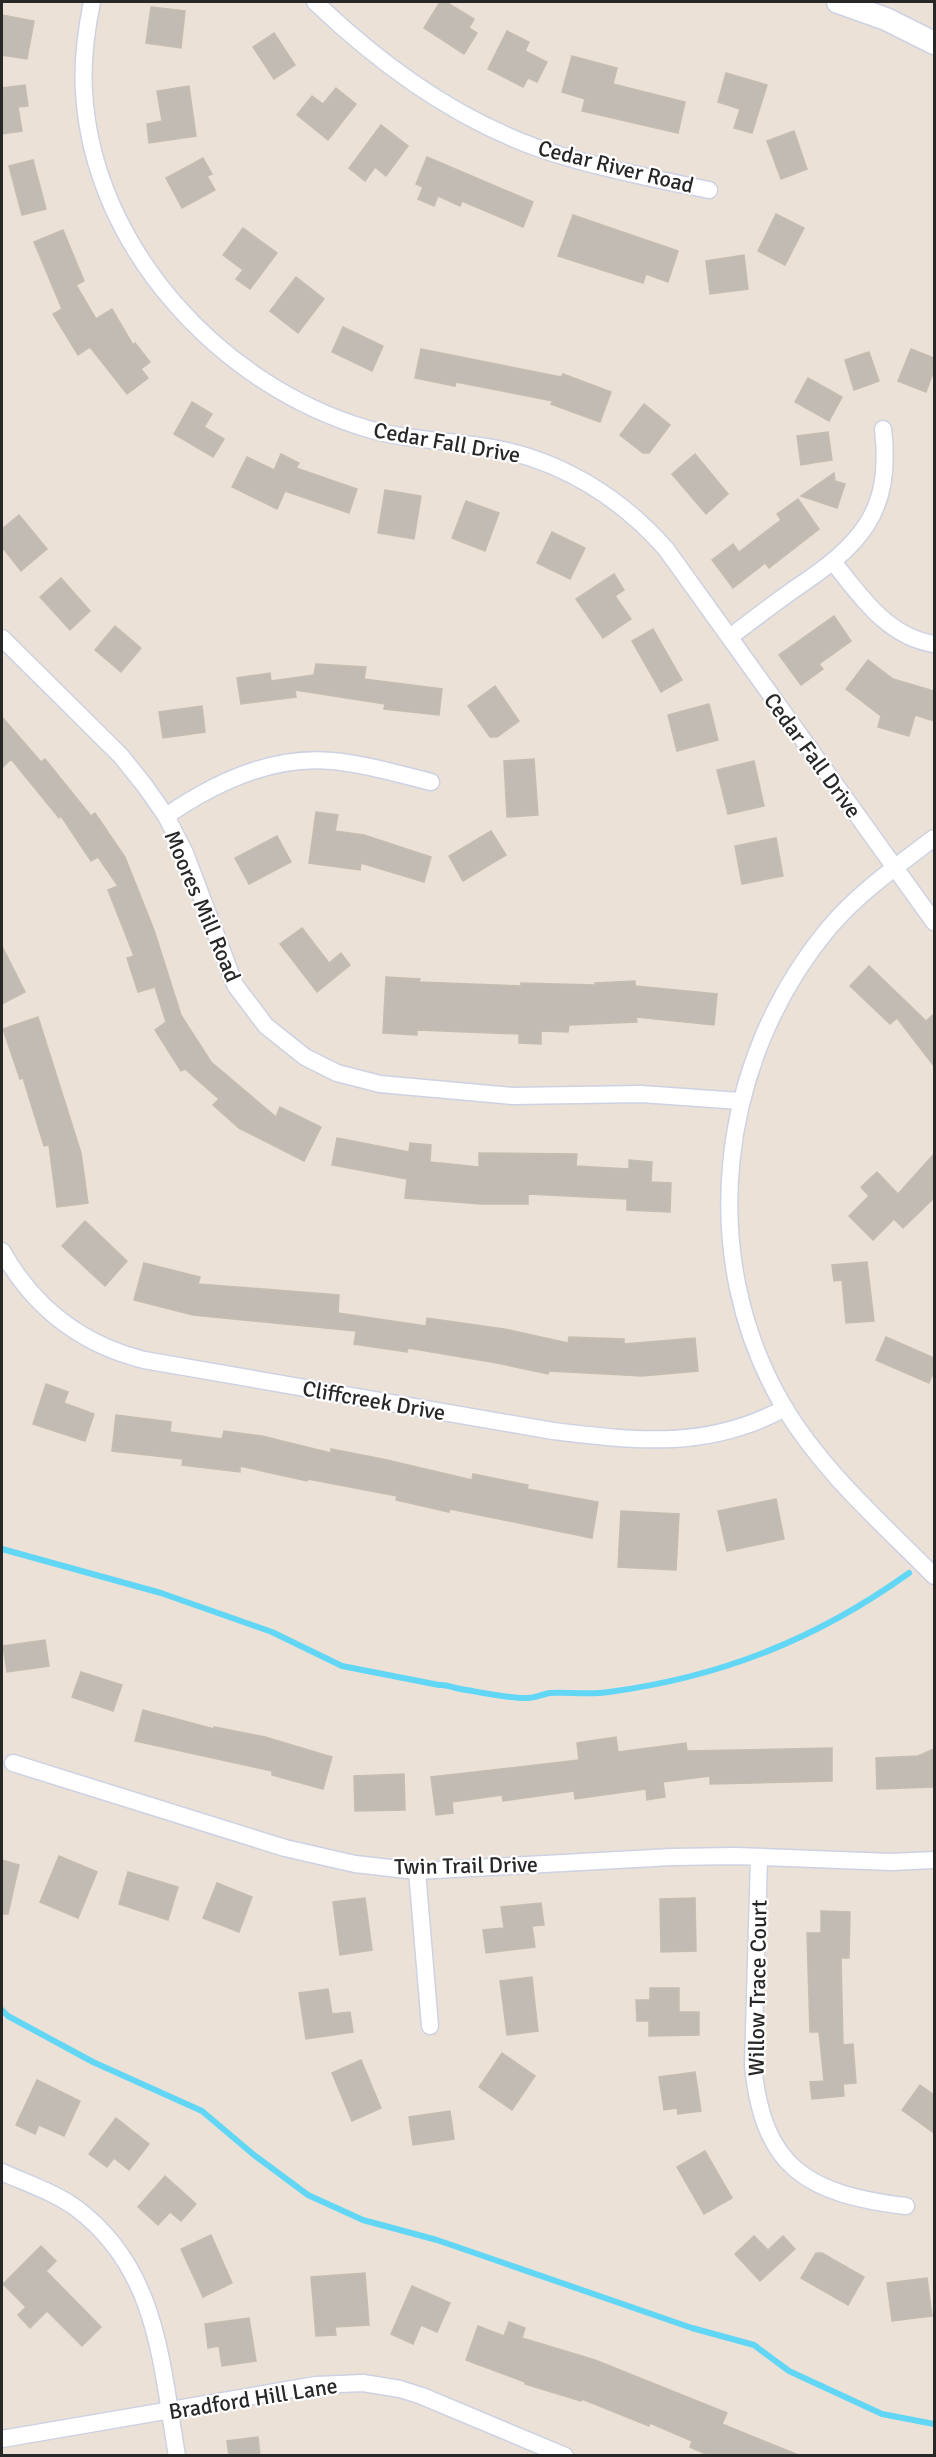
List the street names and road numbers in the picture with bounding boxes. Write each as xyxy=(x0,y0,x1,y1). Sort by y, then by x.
street label: Cedar River Road xyxy=(535,134,697,199)
street label: Cedar Fall Drive xyxy=(371,416,522,469)
street label: Cedar Fall Drive xyxy=(758,687,867,823)
street label: Moores Mill Road xyxy=(158,826,247,986)
street label: Cliffcreek Drive xyxy=(300,1375,447,1426)
street label: Twin Trail Drive xyxy=(394,1851,538,1880)
street label: Willow Trace Court xyxy=(742,1899,773,2077)
street label: Bradford Hill Lane xyxy=(167,2372,339,2425)

